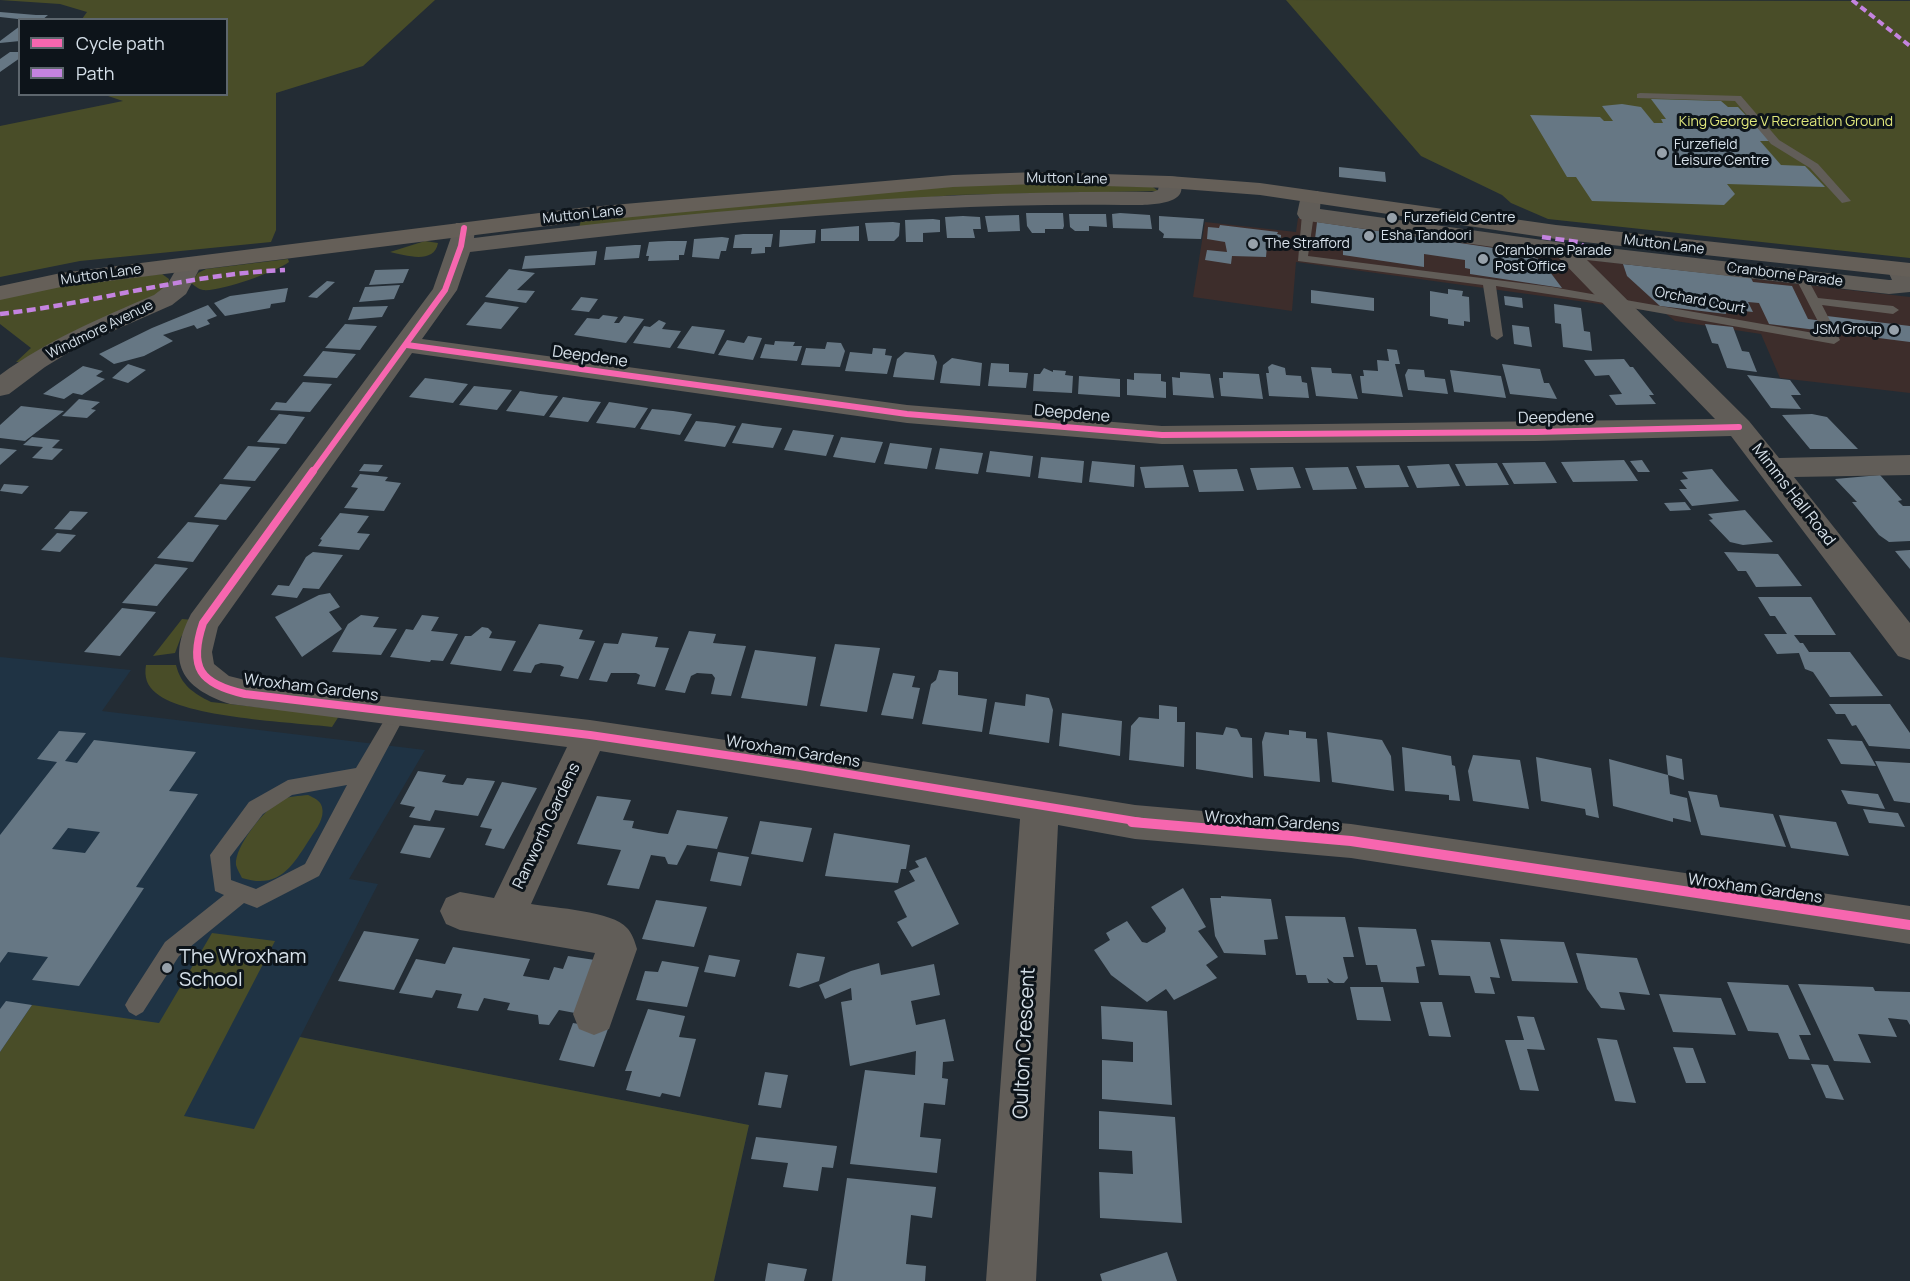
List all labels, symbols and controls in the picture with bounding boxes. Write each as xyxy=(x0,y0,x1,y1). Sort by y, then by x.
legend xyxy=(18,18,228,96)
text: Cycle path xyxy=(76,31,165,55)
text: Path xyxy=(76,61,114,85)
park label: King George V Recreation Ground xyxy=(1679,114,1893,130)
place label: Furzefield Leisure Centre xyxy=(1674,137,1769,170)
marker: Furzefield Leisure Centre xyxy=(1655,146,1669,160)
street label: Mutton Lane xyxy=(1026,170,1108,188)
street label: Mutton Lane xyxy=(542,202,624,228)
place label: Furzefield Centre xyxy=(1404,210,1515,226)
marker: Furzefield Centre xyxy=(1385,211,1399,225)
place label: Esha Tandoori xyxy=(1381,228,1472,244)
marker: Esha Tandoori xyxy=(1362,229,1376,243)
street label: Mutton Lane xyxy=(1623,232,1705,258)
place label: The Strafford xyxy=(1265,236,1350,252)
marker: The Strafford xyxy=(1246,237,1260,251)
place label: Cranborne Parade Post Office xyxy=(1495,243,1612,276)
marker: Cranborne Parade Post Office xyxy=(1476,252,1490,266)
street label: Cranborne Parade xyxy=(1726,260,1844,290)
street label: Mutton Lane xyxy=(60,261,142,289)
street label: Orchard Court xyxy=(1653,284,1747,318)
street label: Windmore Avenue xyxy=(44,297,156,363)
place label: JSM Group xyxy=(1813,322,1882,338)
marker: JSM Group xyxy=(1887,323,1901,337)
street label: Deepdene xyxy=(551,342,629,372)
street label: Deepdene xyxy=(1033,401,1111,427)
street label: Deepdene xyxy=(1518,408,1594,428)
street label: Mimms Hall Road xyxy=(1747,440,1839,550)
street label: Wroxham Gardens xyxy=(242,670,380,706)
street label: Wroxham Gardens xyxy=(724,732,862,772)
street label: Ranworth Gardens xyxy=(509,760,585,892)
street label: Wroxham Gardens xyxy=(1204,808,1340,836)
street label: Wroxham Gardens xyxy=(1686,870,1824,908)
place label: The Wroxham School xyxy=(179,945,306,992)
marker: The Wroxham School xyxy=(160,961,174,975)
street label: Oulton Crescent xyxy=(1009,967,1041,1119)

